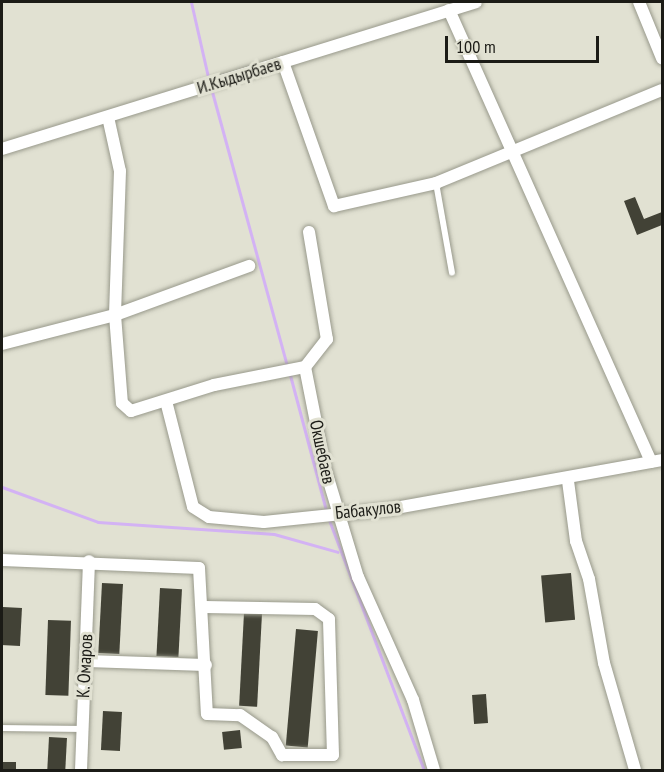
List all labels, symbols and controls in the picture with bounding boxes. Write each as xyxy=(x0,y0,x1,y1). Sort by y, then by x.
scale bar xyxy=(448,24,602,62)
text: 100 m xyxy=(456,35,496,58)
street label: И.Кыдырбаев xyxy=(194,53,284,99)
street label: Окшебаев xyxy=(305,418,339,486)
street label: Бабакулов xyxy=(334,496,402,524)
street label: К. Омаров xyxy=(73,633,97,699)

